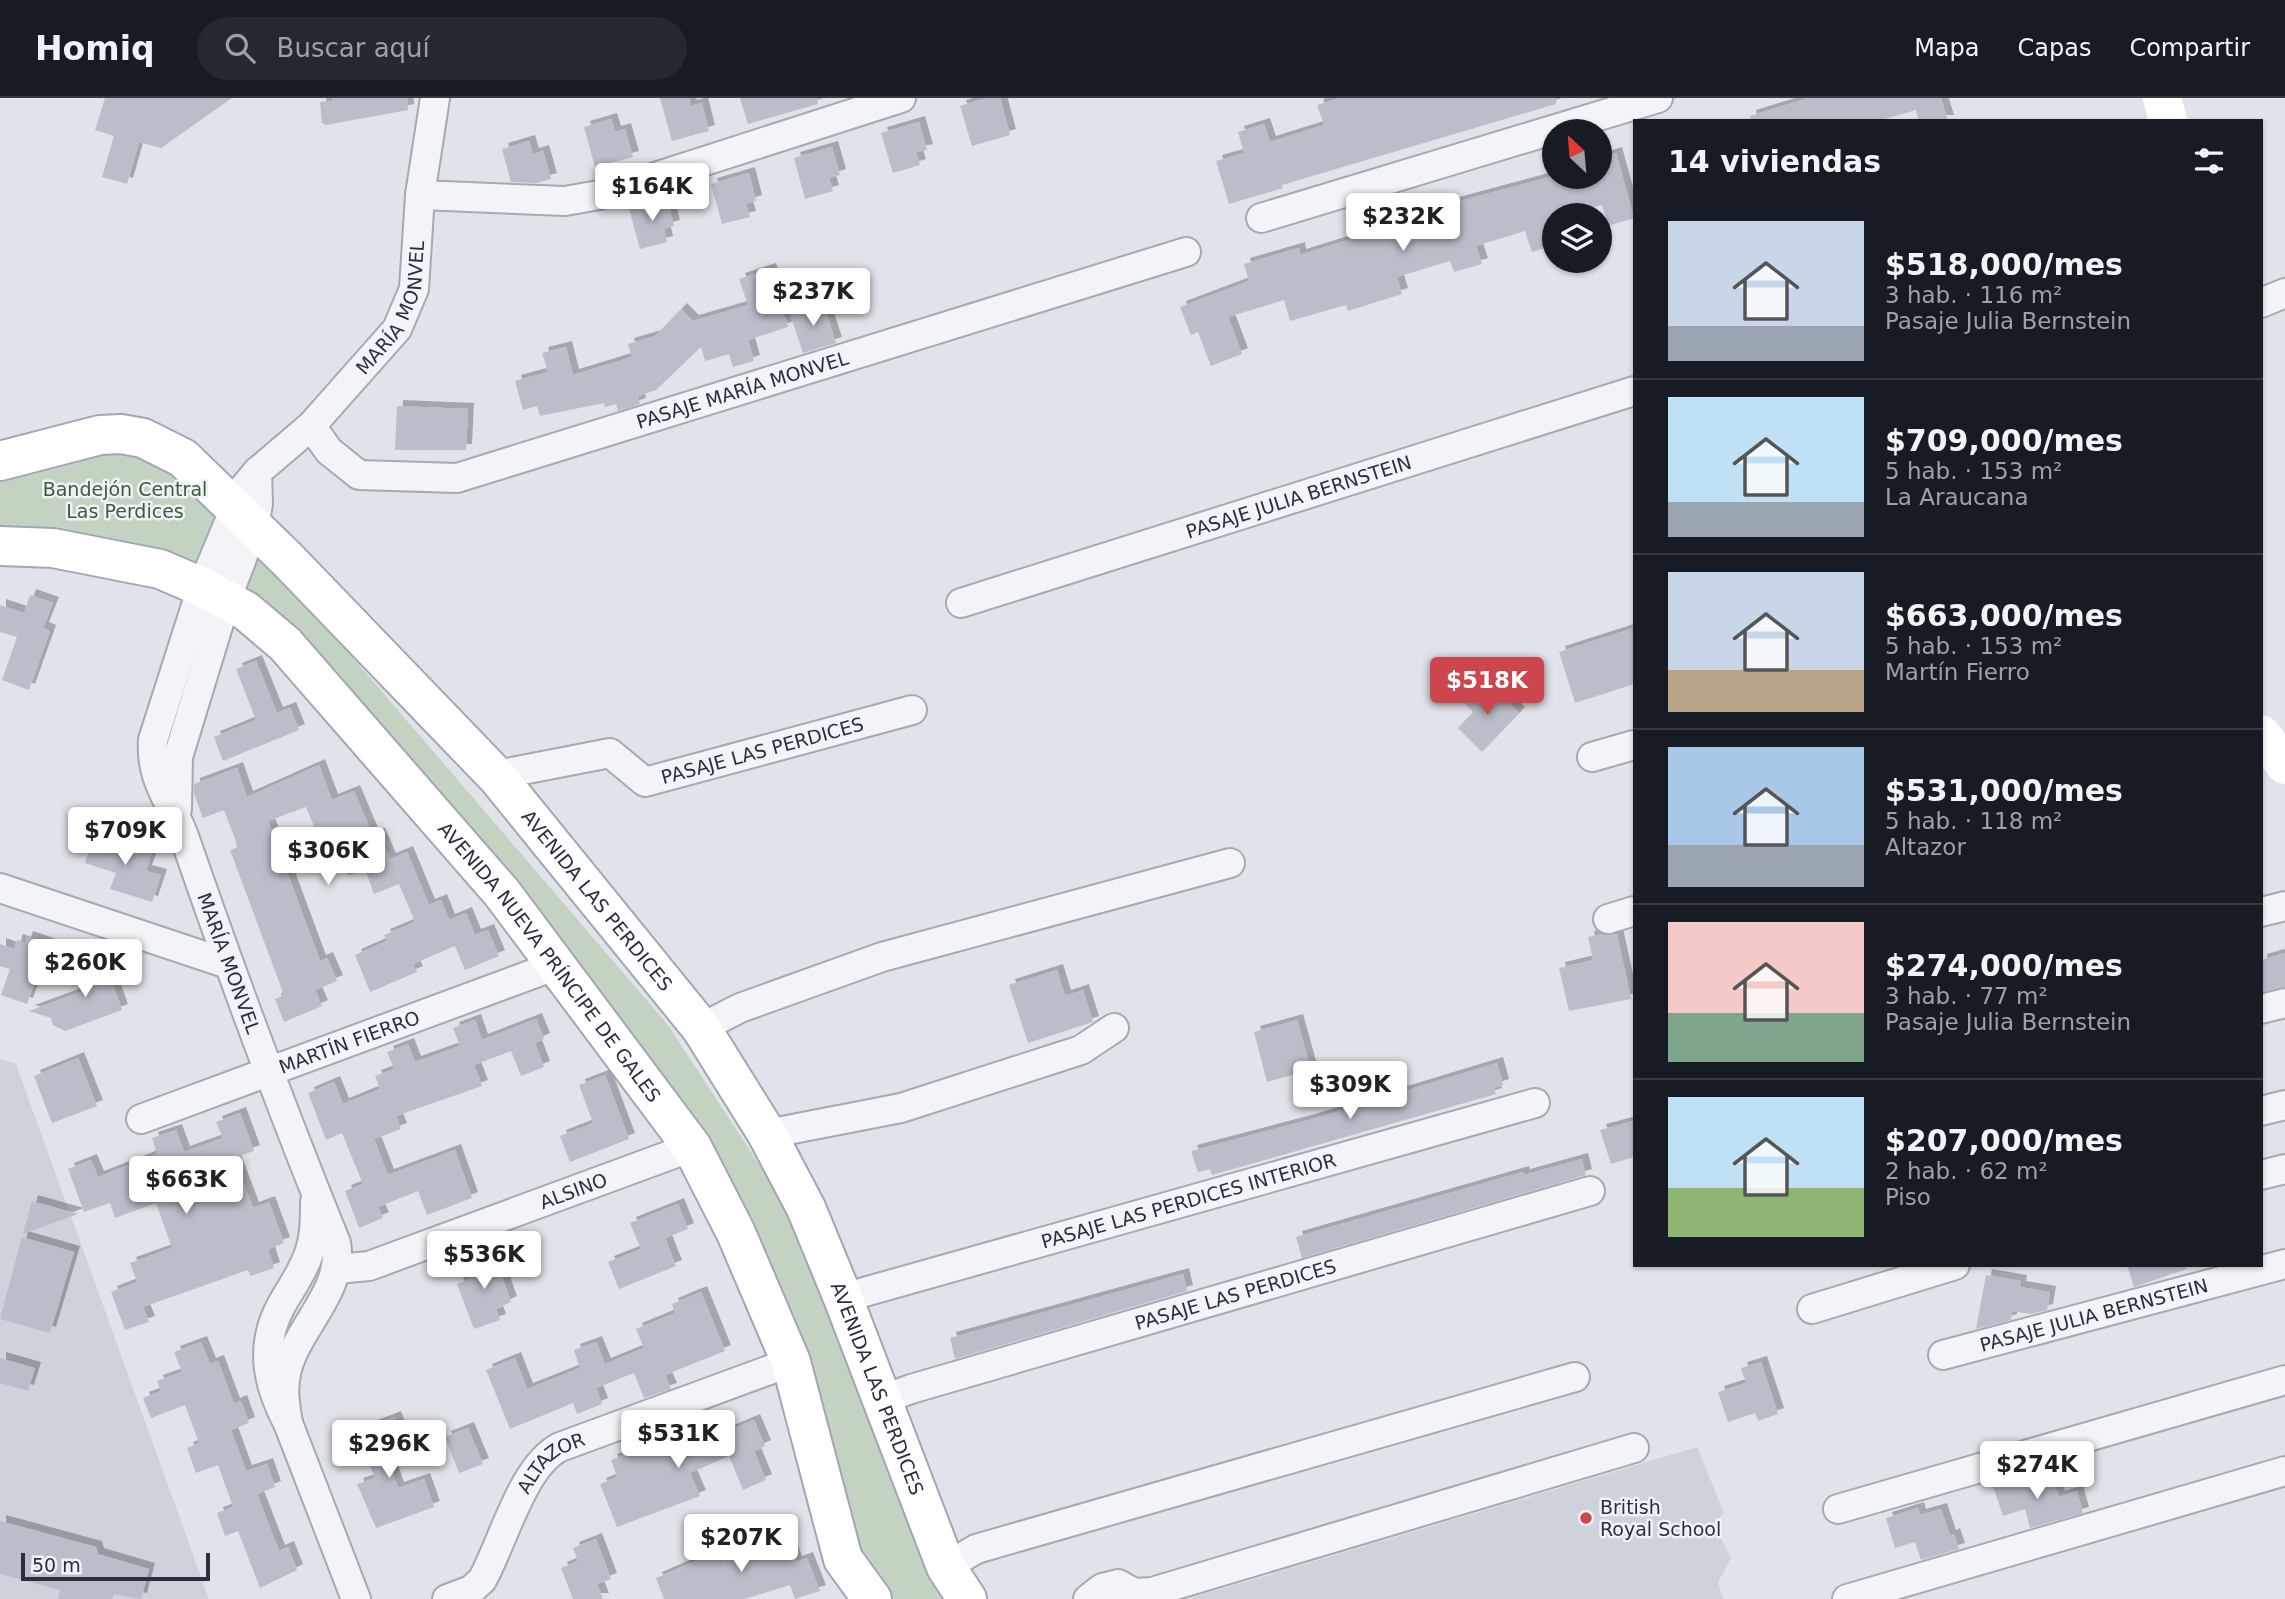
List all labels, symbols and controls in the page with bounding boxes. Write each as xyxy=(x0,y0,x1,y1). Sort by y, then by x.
search box xyxy=(197,17,687,80)
text: Homiq xyxy=(35,29,155,68)
icon: search xyxy=(221,29,259,67)
text: Buscar aquí xyxy=(277,33,430,63)
text: Mapa xyxy=(1914,34,1980,62)
text: Capas xyxy=(2018,34,2091,62)
text: Compartir xyxy=(2129,34,2250,62)
north arrow xyxy=(1542,119,1612,189)
map controls xyxy=(1542,119,1612,273)
icon: filters xyxy=(2190,142,2228,180)
text: 14 viviendas xyxy=(1668,144,1881,179)
pin: $164K xyxy=(603,164,701,223)
text: $164K xyxy=(611,173,693,199)
pin: $232K xyxy=(1354,194,1452,253)
text: $232K xyxy=(1362,203,1444,229)
button: layers xyxy=(1542,203,1612,273)
street label: MARÍA MONVEL xyxy=(351,240,428,379)
text: $518,000/mes xyxy=(1885,247,2123,282)
icon: home xyxy=(1724,249,1808,333)
pin: $237K xyxy=(764,268,862,328)
text: $237K xyxy=(772,278,854,304)
text: 3 hab. · 116 m² xyxy=(1885,282,2062,308)
text: Pasaje Julia Bernstein xyxy=(1885,308,2131,334)
street label: PASAJE MARÍA MONVEL xyxy=(634,346,851,433)
text: $709,000/mes xyxy=(1885,423,2123,458)
icon: home xyxy=(1724,425,1808,509)
street label: PASAJE JULIA BERNSTEIN xyxy=(1183,451,1414,542)
text: 5 hab. · 153 m² xyxy=(1885,458,2062,484)
park label: Bandejón Central Las Perdices xyxy=(43,478,207,522)
text: La Araucana xyxy=(1885,484,2029,510)
text: $663,000/mes xyxy=(1885,598,2123,633)
icon: home xyxy=(1724,600,1808,684)
text: 5 hab. · 153 m² xyxy=(1885,633,2062,659)
pin: $518K xyxy=(1438,658,1536,717)
text: Martín Fierro xyxy=(1885,659,2030,685)
text: $518K xyxy=(1446,667,1528,693)
street label: PASAJE LAS PERDICES xyxy=(659,713,866,788)
text: $531,000/mes xyxy=(1885,773,2123,808)
icon: home xyxy=(1724,775,1808,859)
street label: AVENIDA LAS PERDICES xyxy=(517,805,677,995)
pin: $709K xyxy=(76,808,174,867)
text: 5 hab. · 118 m² xyxy=(1885,808,2062,834)
text: $709K xyxy=(84,817,166,843)
street label: AVENIDA NUEVA PRÍNCIPE DE GALES xyxy=(434,817,665,1106)
pin: $306K xyxy=(279,828,377,887)
text: Altazor xyxy=(1885,834,1966,860)
text: $306K xyxy=(287,837,369,863)
street label: MARÍA MONVEL xyxy=(193,890,265,1037)
pin: $260K xyxy=(36,940,134,999)
text: $274,000/mes xyxy=(1885,948,2123,983)
text: $260K xyxy=(44,949,126,975)
icon: home xyxy=(1724,950,1808,1034)
text: 3 hab. · 77 m² xyxy=(1885,983,2048,1009)
street label: MARTÍN FIERRO xyxy=(276,1006,423,1078)
text: Pasaje Julia Bernstein xyxy=(1885,1009,2131,1035)
pin: $309K xyxy=(1301,1062,1399,1121)
text: $309K xyxy=(1309,1071,1391,1097)
text: $207,000/mes xyxy=(1885,1123,2123,1158)
icon: home xyxy=(1724,1125,1808,1209)
street label: PASAJE LAS PERDICES INTERIOR xyxy=(1039,1149,1338,1253)
pin: $663K xyxy=(137,1156,235,1216)
text: 2 hab. · 62 m² xyxy=(1885,1158,2048,1184)
text: $663K xyxy=(145,1166,227,1192)
street label: ALSINO xyxy=(537,1168,610,1213)
text: Piso xyxy=(1885,1184,1931,1210)
pin: $536K xyxy=(435,1232,533,1291)
text: $536K xyxy=(443,1241,525,1267)
street label: PASAJE LAS PERDICES xyxy=(1132,1255,1339,1334)
street label: PASAJE JULIA BERNSTEIN xyxy=(1977,1274,2210,1356)
street label: AVENIDA LAS PERDICES xyxy=(827,1278,928,1498)
pin: $531K xyxy=(629,1410,727,1470)
pin: $296K xyxy=(340,1420,438,1480)
text: $531K xyxy=(637,1420,719,1446)
street label: ALTAZOR xyxy=(512,1428,588,1497)
text: $296K xyxy=(348,1430,430,1456)
pin: $274K xyxy=(1988,1442,2086,1501)
text: $274K xyxy=(1996,1451,2078,1477)
place label: British Royal School xyxy=(1600,1496,1721,1540)
marker: British Royal School xyxy=(1578,1510,1594,1526)
pin: $207K xyxy=(692,1514,790,1574)
text: $207K xyxy=(700,1524,782,1550)
scale bar xyxy=(21,1550,210,1582)
text: 50 m xyxy=(32,1554,81,1576)

